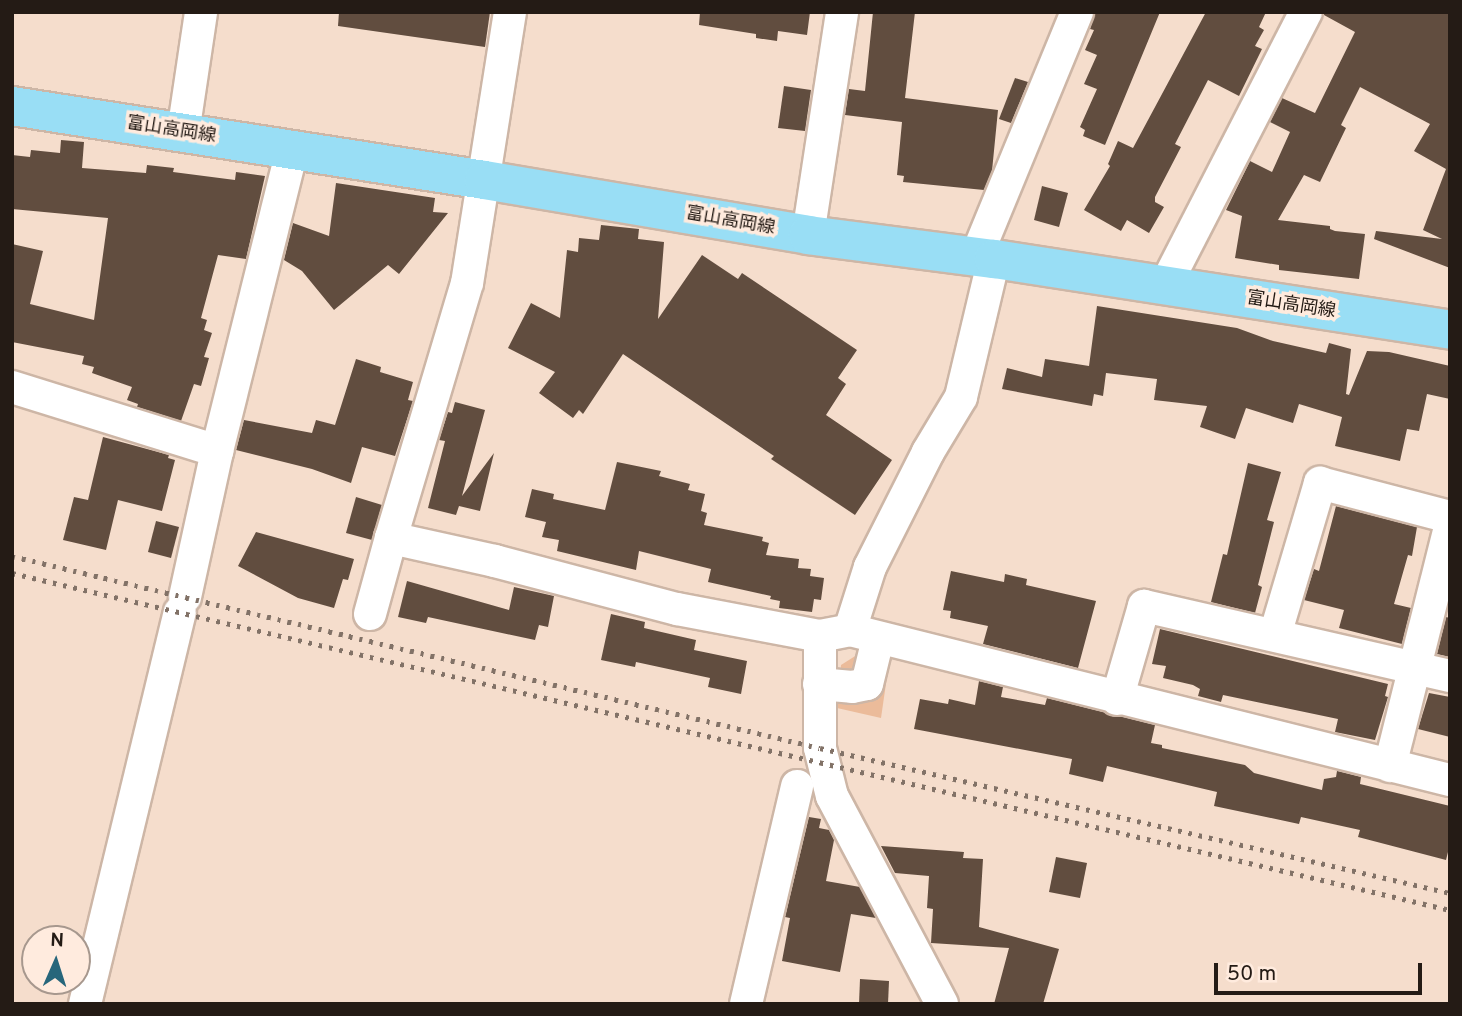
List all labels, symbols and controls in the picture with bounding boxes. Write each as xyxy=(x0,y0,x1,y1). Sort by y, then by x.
street label: 富山高岡線 xyxy=(125,113,217,149)
street label: 富山高岡線 xyxy=(684,204,776,240)
street label: 富山高岡線 xyxy=(1245,288,1337,324)
north arrow xyxy=(21,925,91,995)
text: N xyxy=(50,929,64,953)
scale bar xyxy=(1217,950,1425,994)
text: 50 m xyxy=(1227,961,1276,988)

